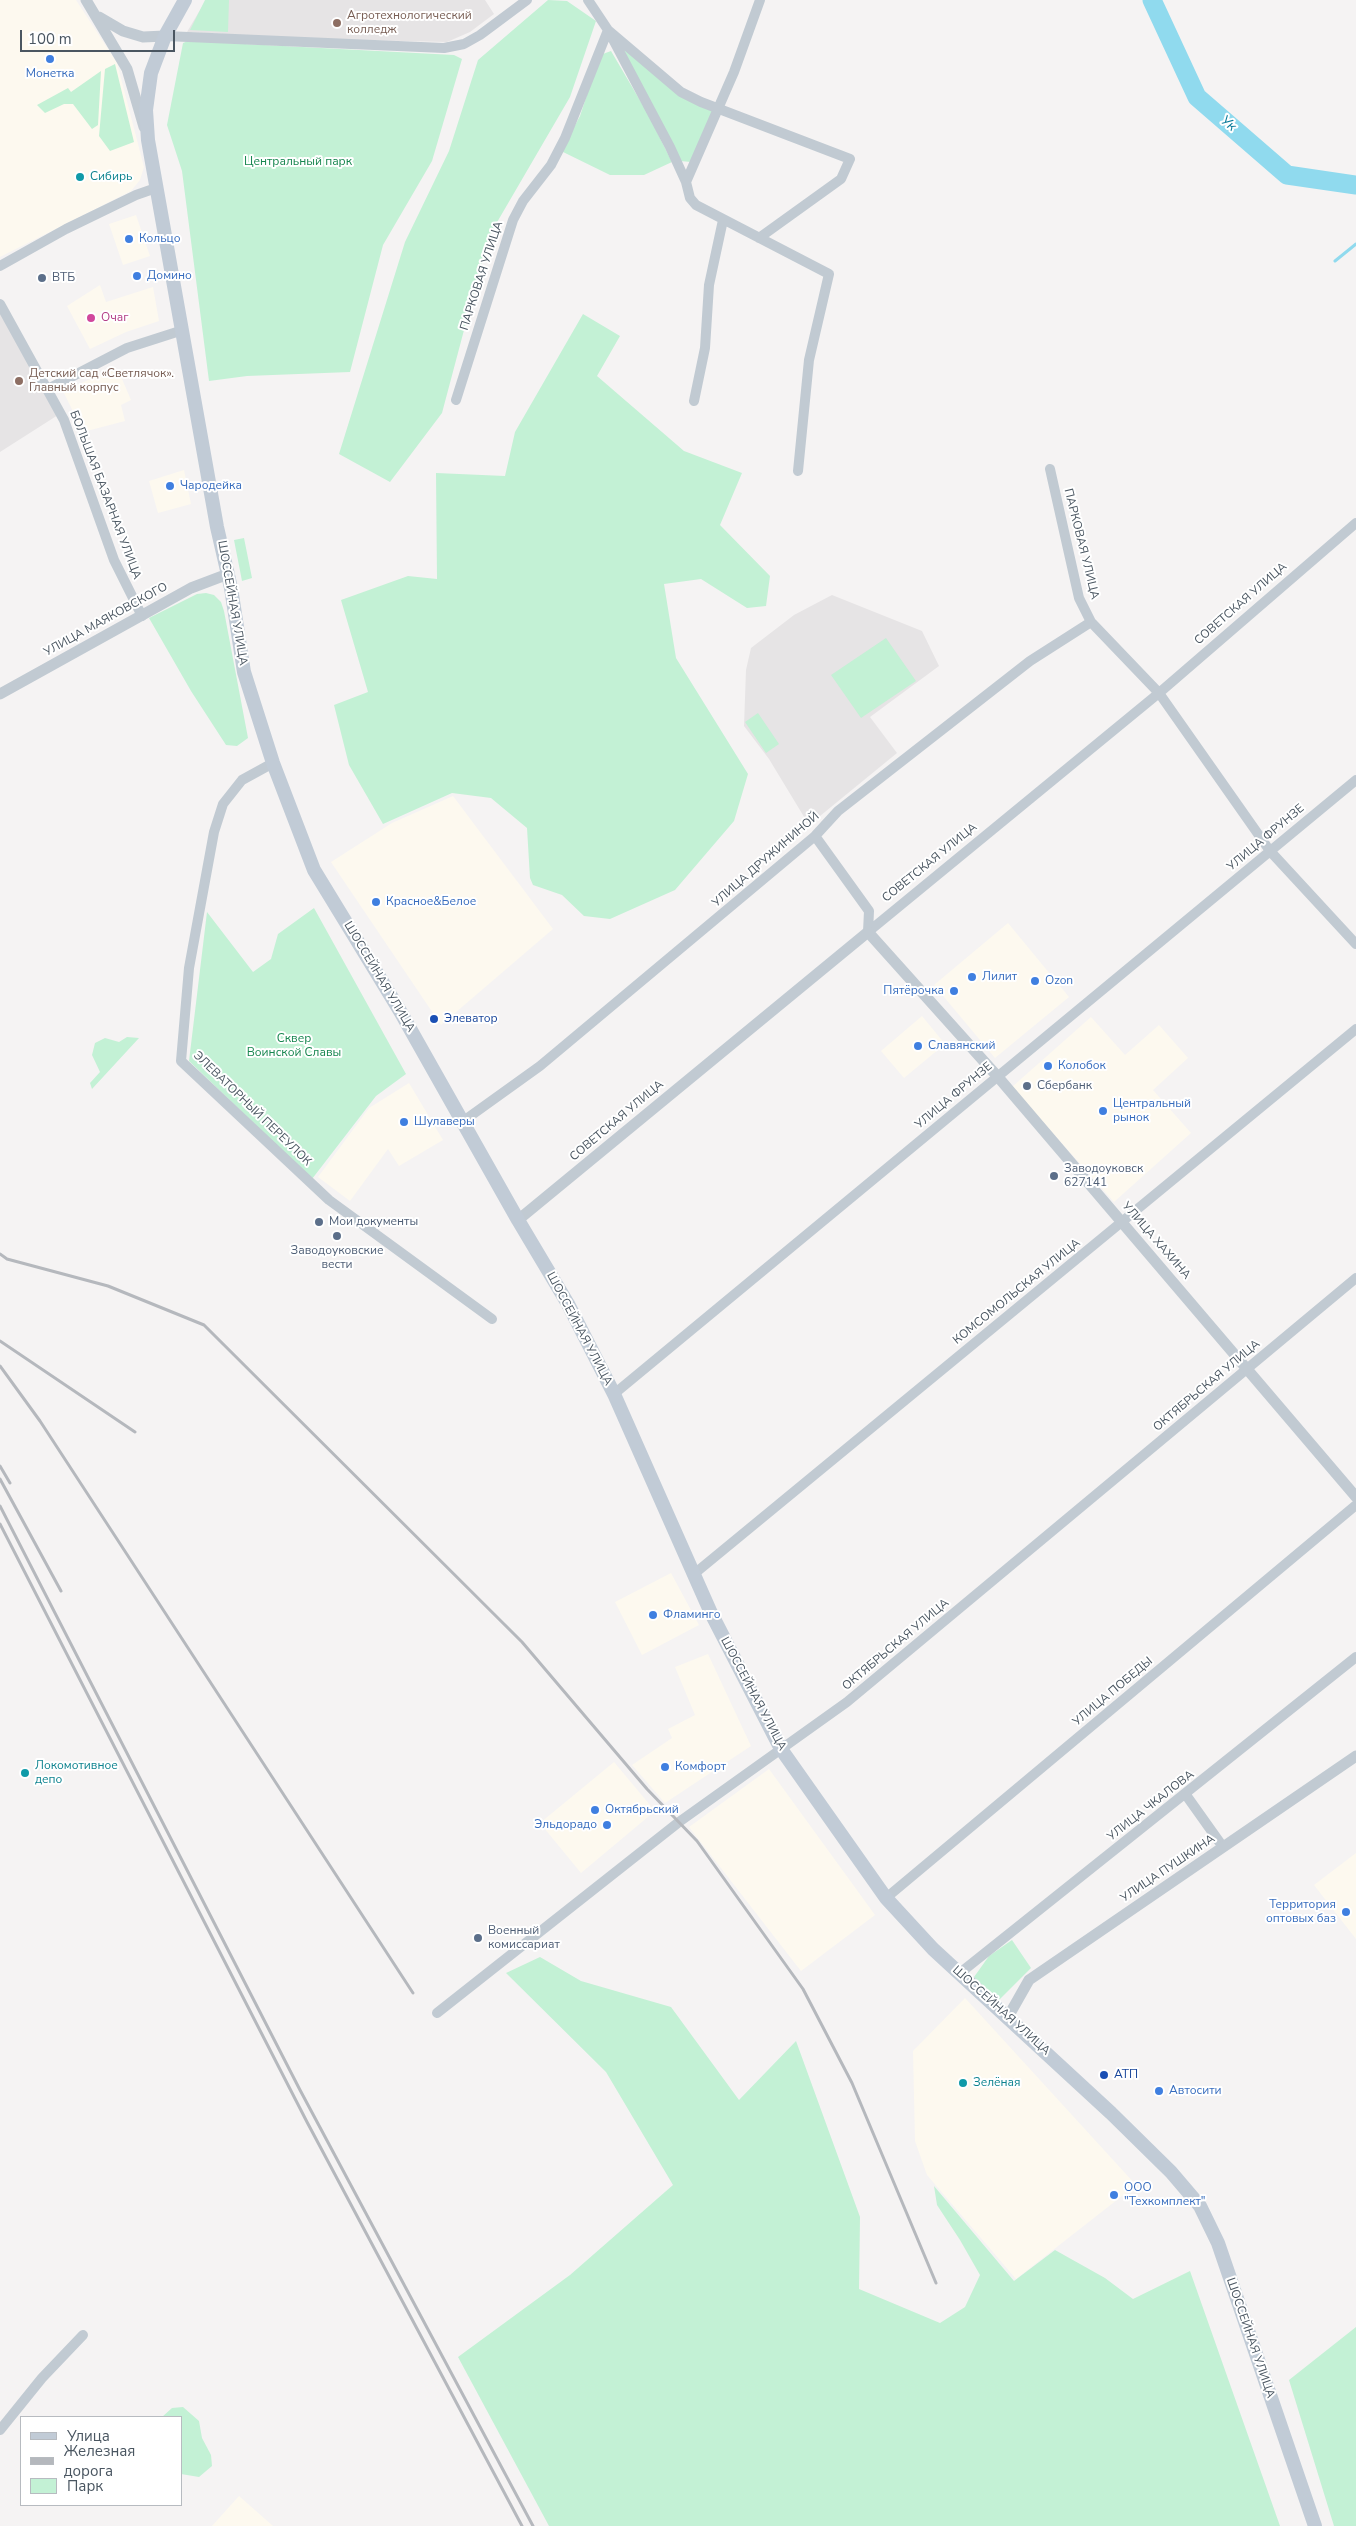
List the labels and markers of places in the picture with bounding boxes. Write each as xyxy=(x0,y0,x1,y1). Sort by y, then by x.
place label: Агротехнологический колледж xyxy=(347,9,472,37)
marker: Агротехнологический колледж xyxy=(331,17,343,29)
marker: Монетка xyxy=(44,53,56,65)
place label: Монетка xyxy=(26,67,74,81)
place label: Сибирь xyxy=(90,170,132,184)
marker: Сибирь xyxy=(74,171,86,183)
place label: Кольцо xyxy=(139,232,181,246)
marker: Кольцо xyxy=(123,233,135,245)
place label: Домино xyxy=(147,269,192,283)
marker: Домино xyxy=(131,270,143,282)
place label: ВТБ xyxy=(52,271,75,285)
marker: ВТБ xyxy=(36,272,48,284)
place label: Очаг xyxy=(101,311,129,325)
marker: Очаг xyxy=(85,312,97,324)
place label: Детский сад «Светлячок». Главный корпус xyxy=(29,367,174,395)
marker: Детский сад «Светлячок». Главный корпус xyxy=(13,375,25,387)
place label: Чародейка xyxy=(180,479,242,493)
marker: Чародейка xyxy=(164,480,176,492)
place label: Красное&Белое xyxy=(386,895,476,909)
marker: Красное&Белое xyxy=(370,896,382,908)
place label: Лилит xyxy=(982,970,1017,984)
marker: Лилит xyxy=(966,971,978,983)
place label: Ozon xyxy=(1045,974,1073,988)
marker: Ozon xyxy=(1029,975,1041,987)
place label: Пятёрочка xyxy=(883,984,944,998)
marker: Пятёрочка xyxy=(948,985,960,997)
place label: Элеватор xyxy=(444,1012,498,1026)
marker: Элеватор xyxy=(428,1013,440,1025)
place label: Славянский xyxy=(928,1039,996,1053)
marker: Славянский xyxy=(912,1040,924,1052)
place label: Колобок xyxy=(1058,1059,1106,1073)
marker: Колобок xyxy=(1042,1060,1054,1072)
place label: Сбербанк xyxy=(1037,1079,1092,1093)
marker: Сбербанк xyxy=(1021,1080,1033,1092)
place label: Центральный рынок xyxy=(1113,1097,1191,1125)
marker: Центральный рынок xyxy=(1097,1105,1109,1117)
place label: Шулаверы xyxy=(414,1115,475,1129)
marker: Шулаверы xyxy=(398,1116,410,1128)
place label: Заводоуковск 627141 xyxy=(1064,1162,1143,1190)
marker: Заводоуковск 627141 xyxy=(1048,1170,1060,1182)
place label: Мои документы xyxy=(329,1215,418,1229)
marker: Мои документы xyxy=(313,1216,325,1228)
marker: Заводоуковские вести xyxy=(331,1230,343,1242)
place label: Заводоуковские вести xyxy=(291,1244,383,1272)
place label: Фламинго xyxy=(663,1608,720,1622)
marker: Фламинго xyxy=(647,1609,659,1621)
place label: Локомотивное депо xyxy=(35,1759,118,1787)
place label: Комфорт xyxy=(675,1760,726,1774)
marker: Комфорт xyxy=(659,1761,671,1773)
marker: Локомотивное депо xyxy=(19,1767,31,1779)
place label: Октябрьский xyxy=(605,1803,679,1817)
marker: Октябрьский xyxy=(589,1804,601,1816)
place label: Эльдорадо xyxy=(534,1818,597,1832)
marker: Эльдорадо xyxy=(601,1819,613,1831)
place label: Территория оптовых баз xyxy=(1266,1898,1336,1926)
marker: Территория оптовых баз xyxy=(1340,1906,1352,1918)
place label: Военный комиссариат xyxy=(488,1924,560,1952)
marker: Военный комиссариат xyxy=(472,1932,484,1944)
place label: АТП xyxy=(1114,2068,1138,2082)
marker: АТП xyxy=(1098,2069,1110,2081)
place label: Зелёная xyxy=(973,2076,1021,2090)
marker: Зелёная xyxy=(957,2077,969,2089)
place label: Автосити xyxy=(1169,2084,1222,2098)
marker: Автосити xyxy=(1153,2085,1165,2097)
place label: ООО "Техкомплект" xyxy=(1124,2181,1206,2209)
marker: ООО "Техкомплект" xyxy=(1108,2189,1120,2201)

